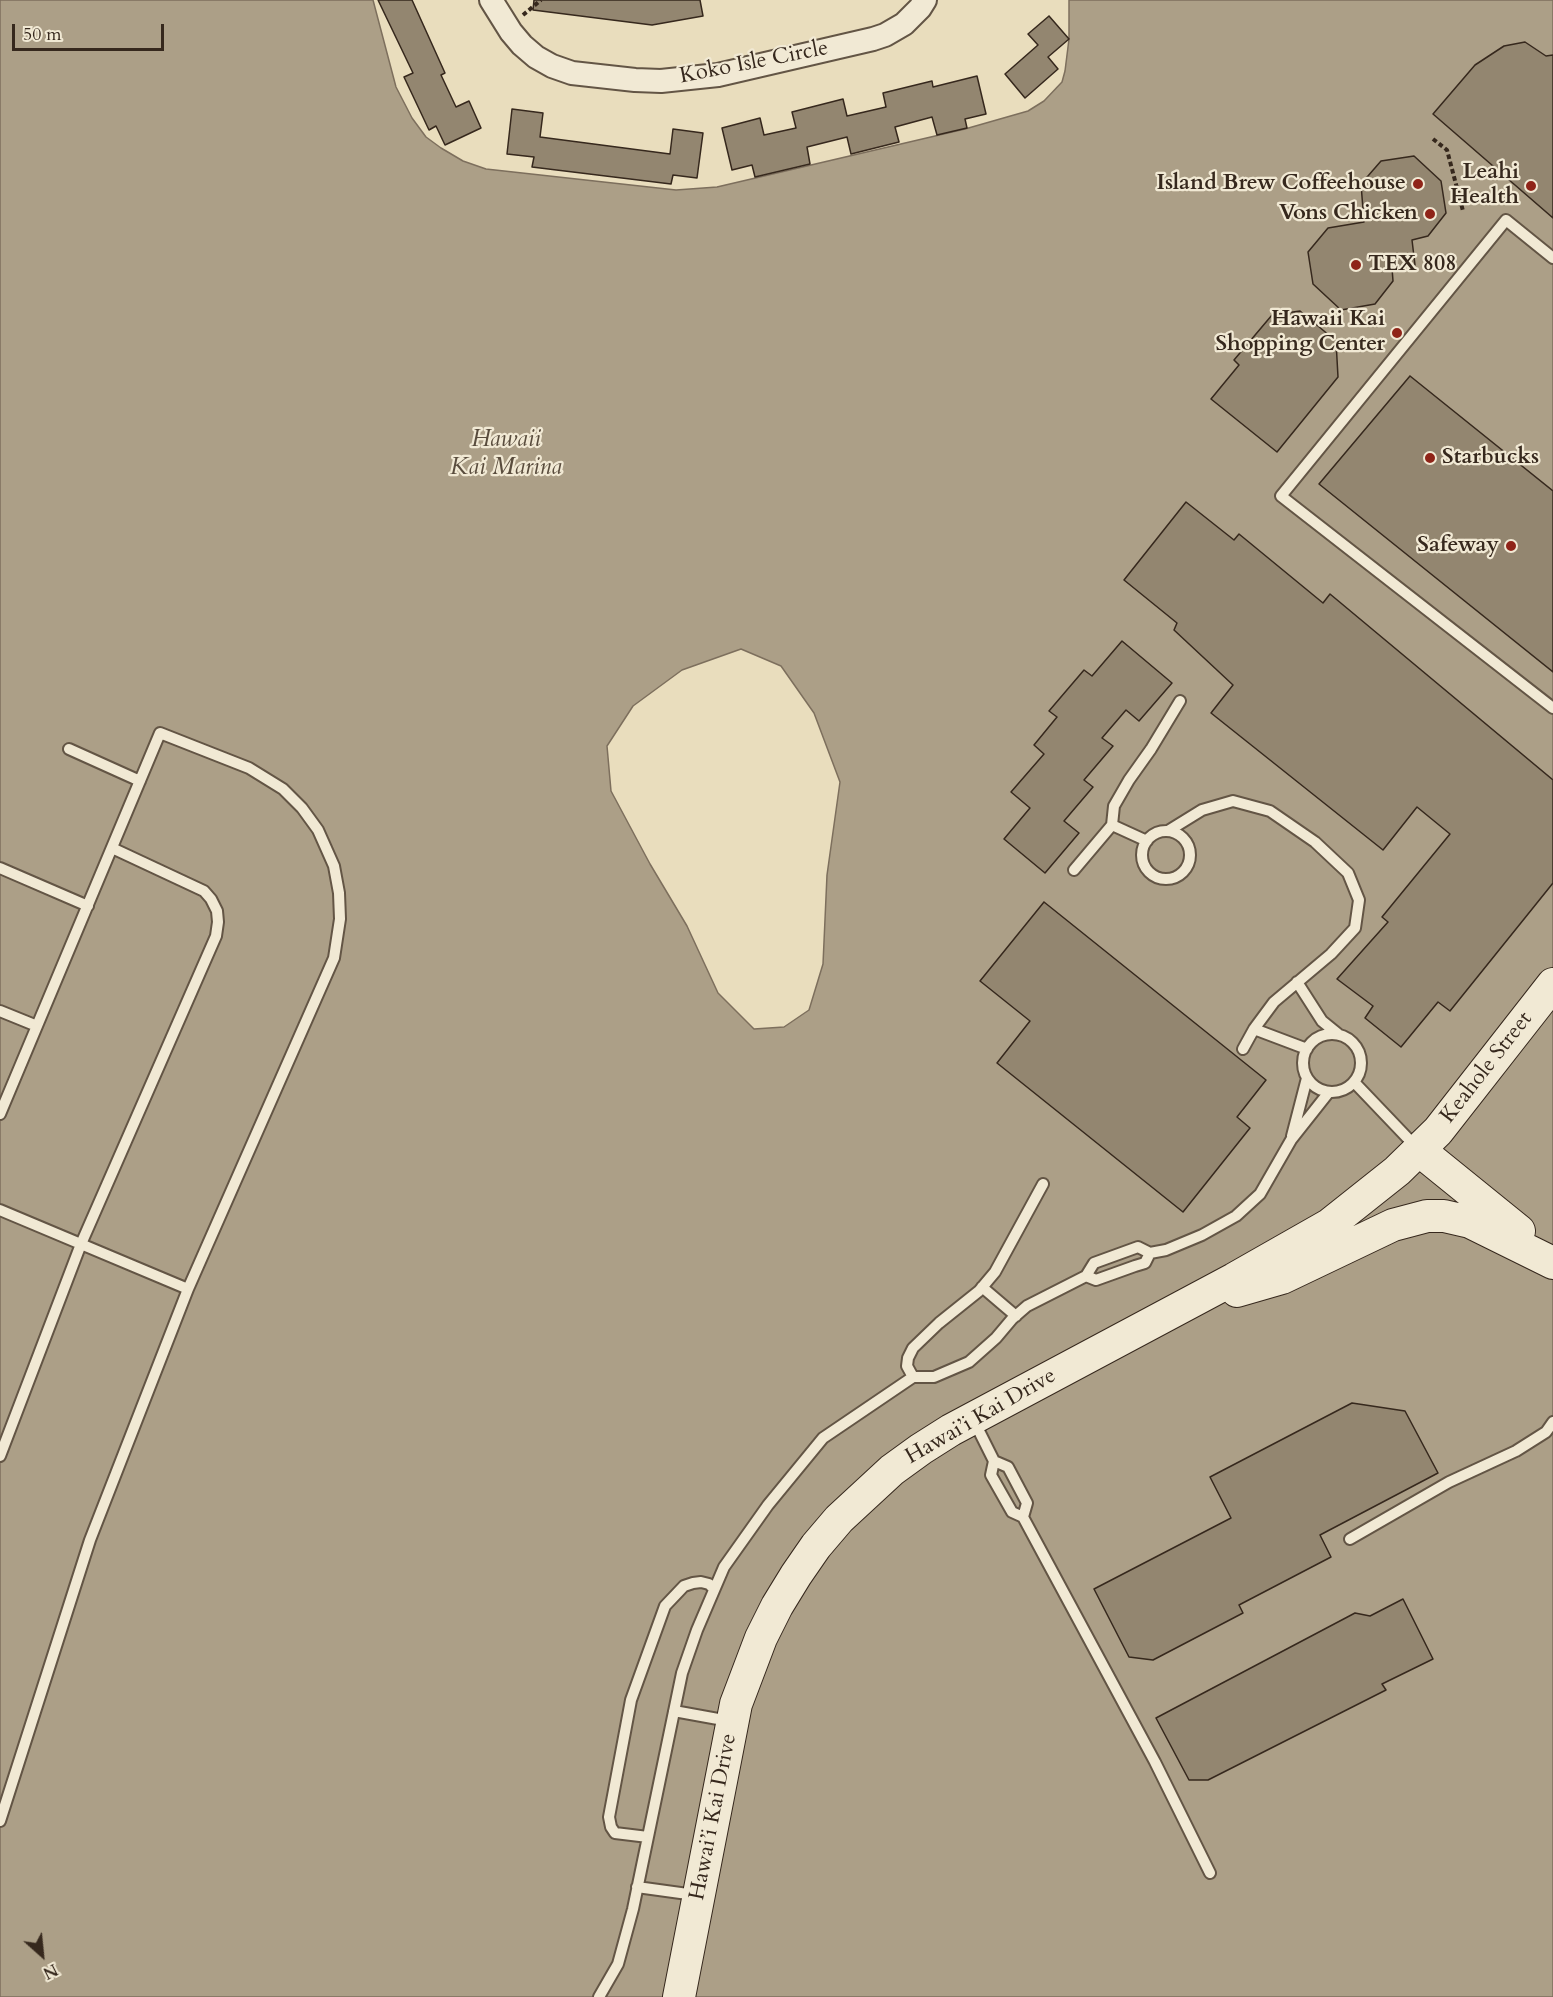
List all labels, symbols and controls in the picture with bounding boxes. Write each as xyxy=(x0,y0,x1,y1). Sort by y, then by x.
scale bar xyxy=(15,12,166,50)
text: 50 m xyxy=(23,22,62,47)
street label: Koko Isle Circle xyxy=(677,36,831,90)
place label: Leahi Health xyxy=(1450,160,1519,212)
place label: Island Brew Coffeehouse xyxy=(1157,171,1406,197)
marker: Island Brew Coffeehouse xyxy=(1411,177,1425,191)
marker: Leahi Health xyxy=(1524,179,1538,193)
place label: Vons Chicken xyxy=(1279,201,1418,227)
marker: Vons Chicken xyxy=(1423,207,1437,221)
place label: TEX 808 xyxy=(1368,252,1456,278)
marker: TEX 808 xyxy=(1349,258,1363,272)
place label: Hawaii Kai Shopping Center xyxy=(1215,307,1385,358)
marker: Hawaii Kai Shopping Center xyxy=(1390,326,1404,340)
water label: Hawaii Kai Marina xyxy=(450,426,562,482)
place label: Starbucks xyxy=(1442,445,1539,471)
marker: Starbucks xyxy=(1423,451,1437,465)
place label: Safeway xyxy=(1417,533,1499,559)
marker: Safeway xyxy=(1504,539,1518,553)
street label: Keahole Street xyxy=(1435,1007,1539,1129)
street label: Hawai’i Kai Drive xyxy=(901,1363,1061,1471)
street label: Hawai’i Kai Drive xyxy=(685,1731,743,1903)
north arrow xyxy=(12,1925,72,1985)
text: N xyxy=(39,1958,61,1984)

